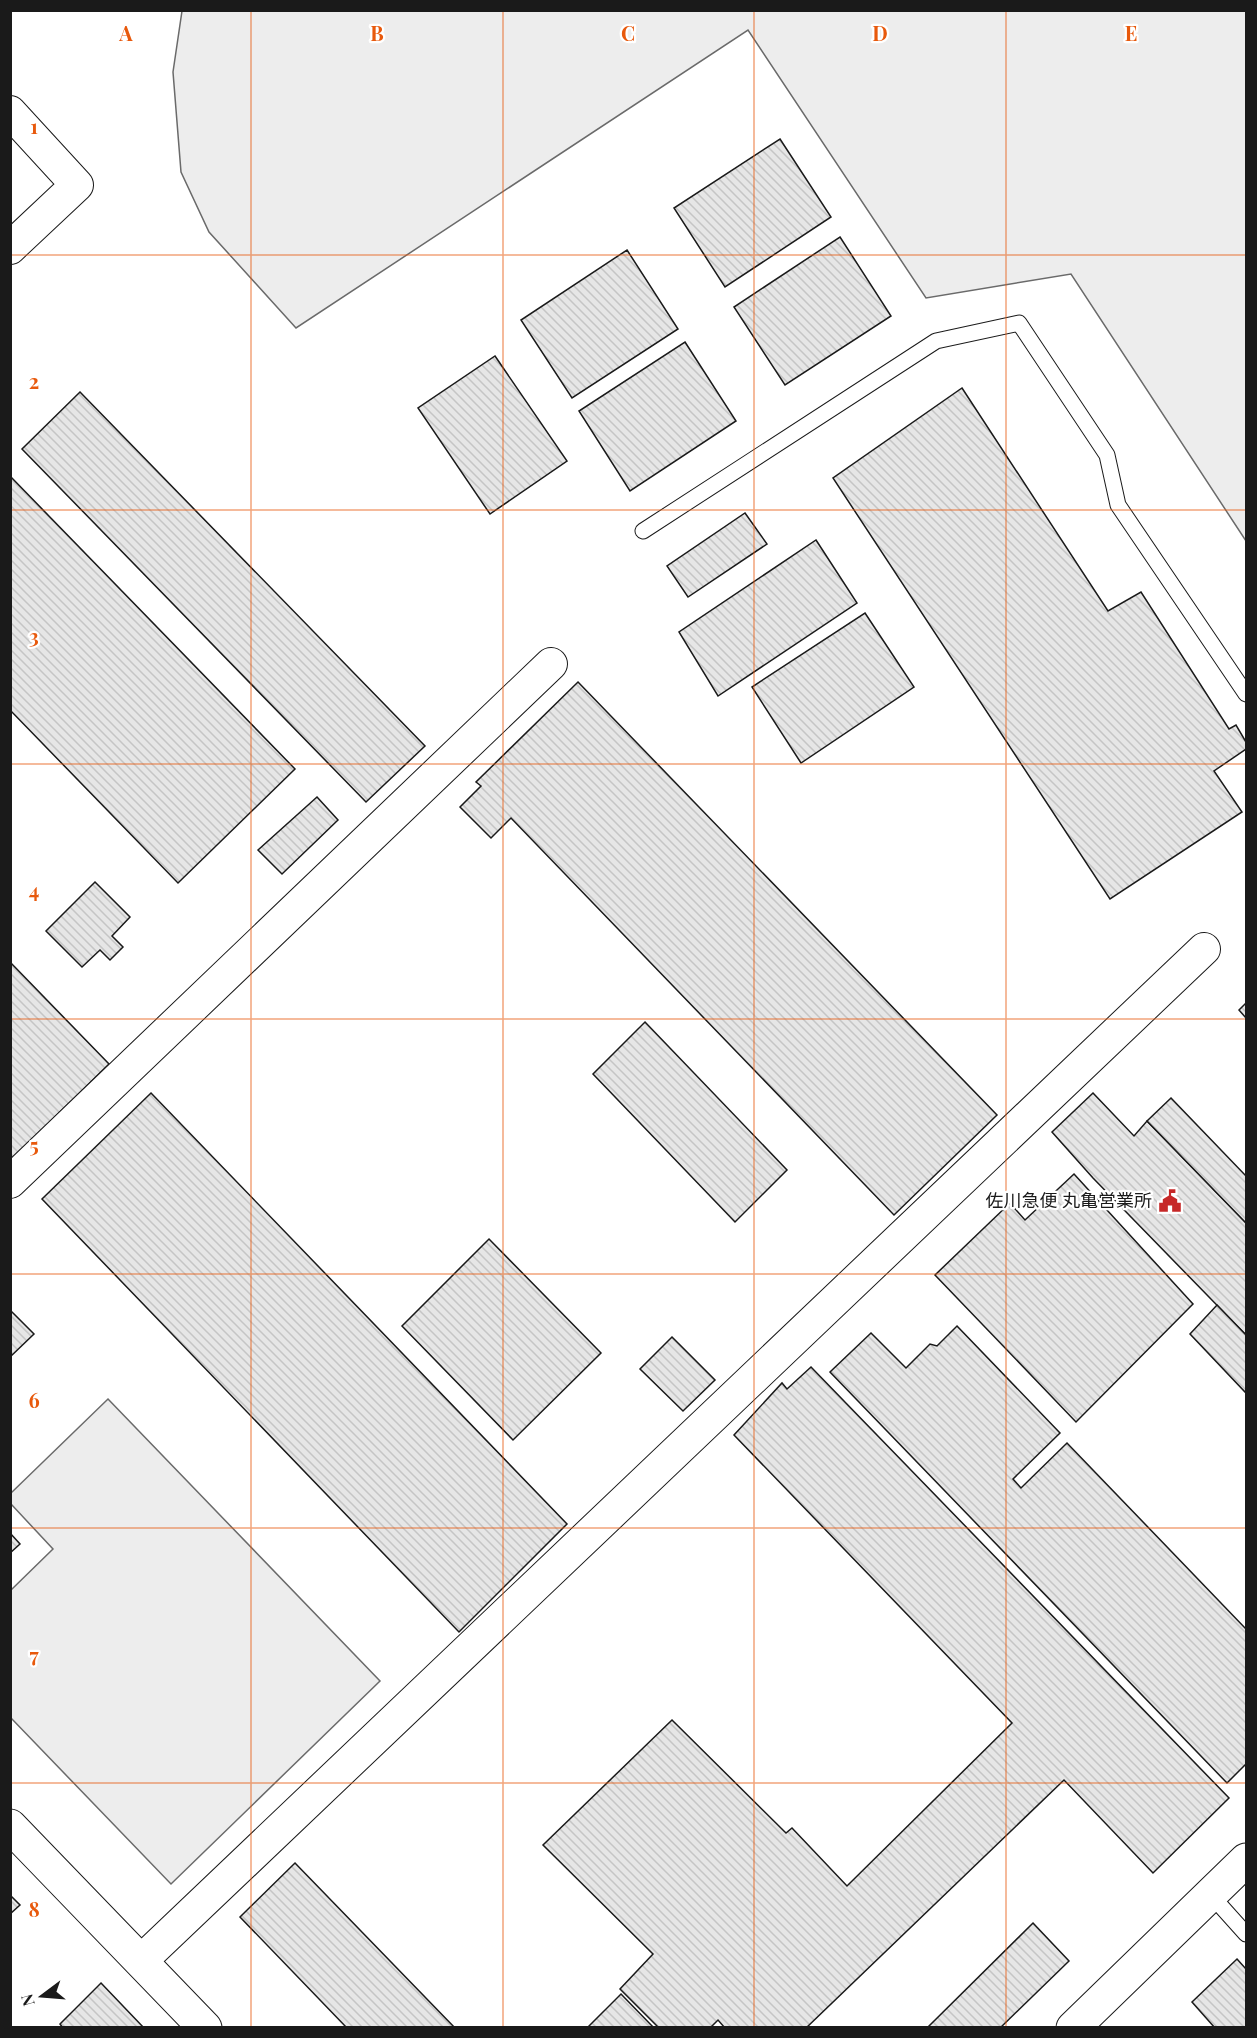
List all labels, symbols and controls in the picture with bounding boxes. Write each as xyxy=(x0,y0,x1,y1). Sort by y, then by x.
text: A xyxy=(118,19,133,46)
text: B xyxy=(370,19,384,46)
text: C xyxy=(621,19,635,46)
text: D xyxy=(872,19,888,46)
text: E xyxy=(1125,19,1137,46)
text: 1 xyxy=(30,112,38,139)
text: 2 xyxy=(29,367,39,394)
text: 3 xyxy=(29,622,39,649)
text: 4 xyxy=(29,876,39,903)
text: 5 xyxy=(29,1131,39,1158)
place label: 佐川急便 丸亀営業所 xyxy=(986,1188,1152,1212)
public building icon: 佐川急便 丸亀営業所 xyxy=(1157,1188,1183,1214)
text: 6 xyxy=(28,1386,40,1413)
text: 7 xyxy=(29,1641,39,1668)
text: 8 xyxy=(28,1895,40,1922)
north arrow xyxy=(12,1966,72,2026)
text: N xyxy=(15,1991,39,2009)

